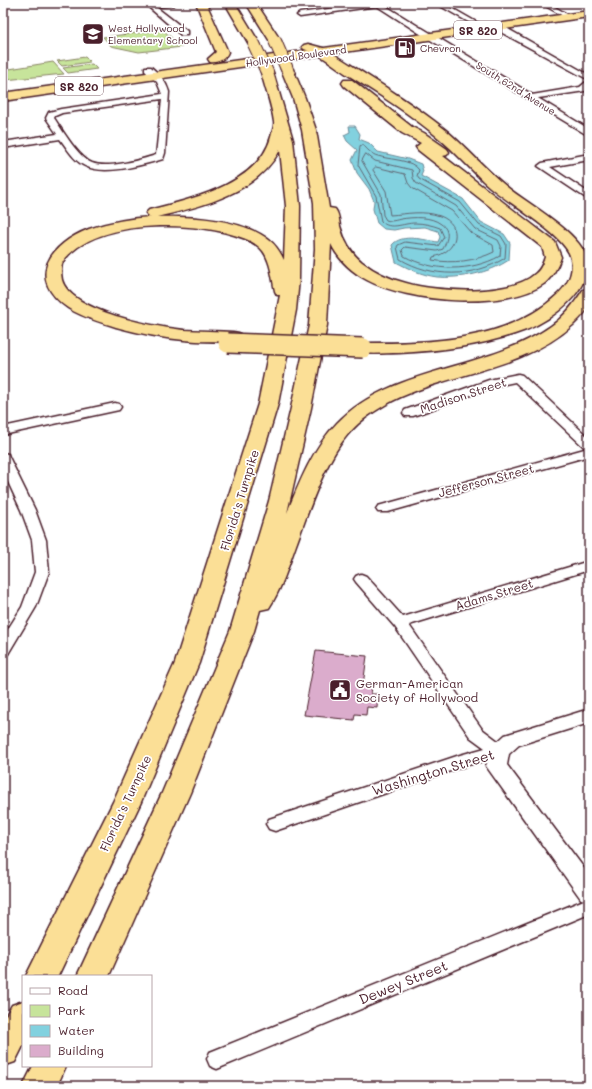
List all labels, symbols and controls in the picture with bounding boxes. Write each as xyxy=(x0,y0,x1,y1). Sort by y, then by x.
school or university icon: West Hollywood Elementary School xyxy=(80,21,106,47)
place label: West Hollywood Elementary School xyxy=(108,21,198,47)
road number: SR 820 xyxy=(454,21,502,39)
fuel station icon: Chevron xyxy=(392,35,418,61)
place label: Chevron xyxy=(420,41,461,55)
street label: Hollywood Boulevard xyxy=(245,42,347,70)
street label: South 62nd Avenue xyxy=(473,58,559,118)
road number: SR 820 xyxy=(55,77,103,95)
street label: Madison Street xyxy=(418,373,508,417)
street label: Florida's Turnpike xyxy=(216,448,262,552)
street label: Jefferson Street xyxy=(436,460,536,500)
street label: Adams Street xyxy=(453,575,535,613)
place label: German-American Society of Hollywood xyxy=(356,675,479,705)
public building icon: German-American Society of Hollywood xyxy=(327,677,353,703)
street label: Washington Street xyxy=(369,744,497,800)
street label: Florida's Turnpike xyxy=(96,752,154,854)
street label: Dewey Street xyxy=(356,956,450,1008)
legend xyxy=(22,975,152,1067)
text: Road xyxy=(58,982,88,998)
text: Park xyxy=(58,1002,85,1018)
text: Water xyxy=(58,1022,95,1038)
text: Building xyxy=(58,1042,104,1058)

